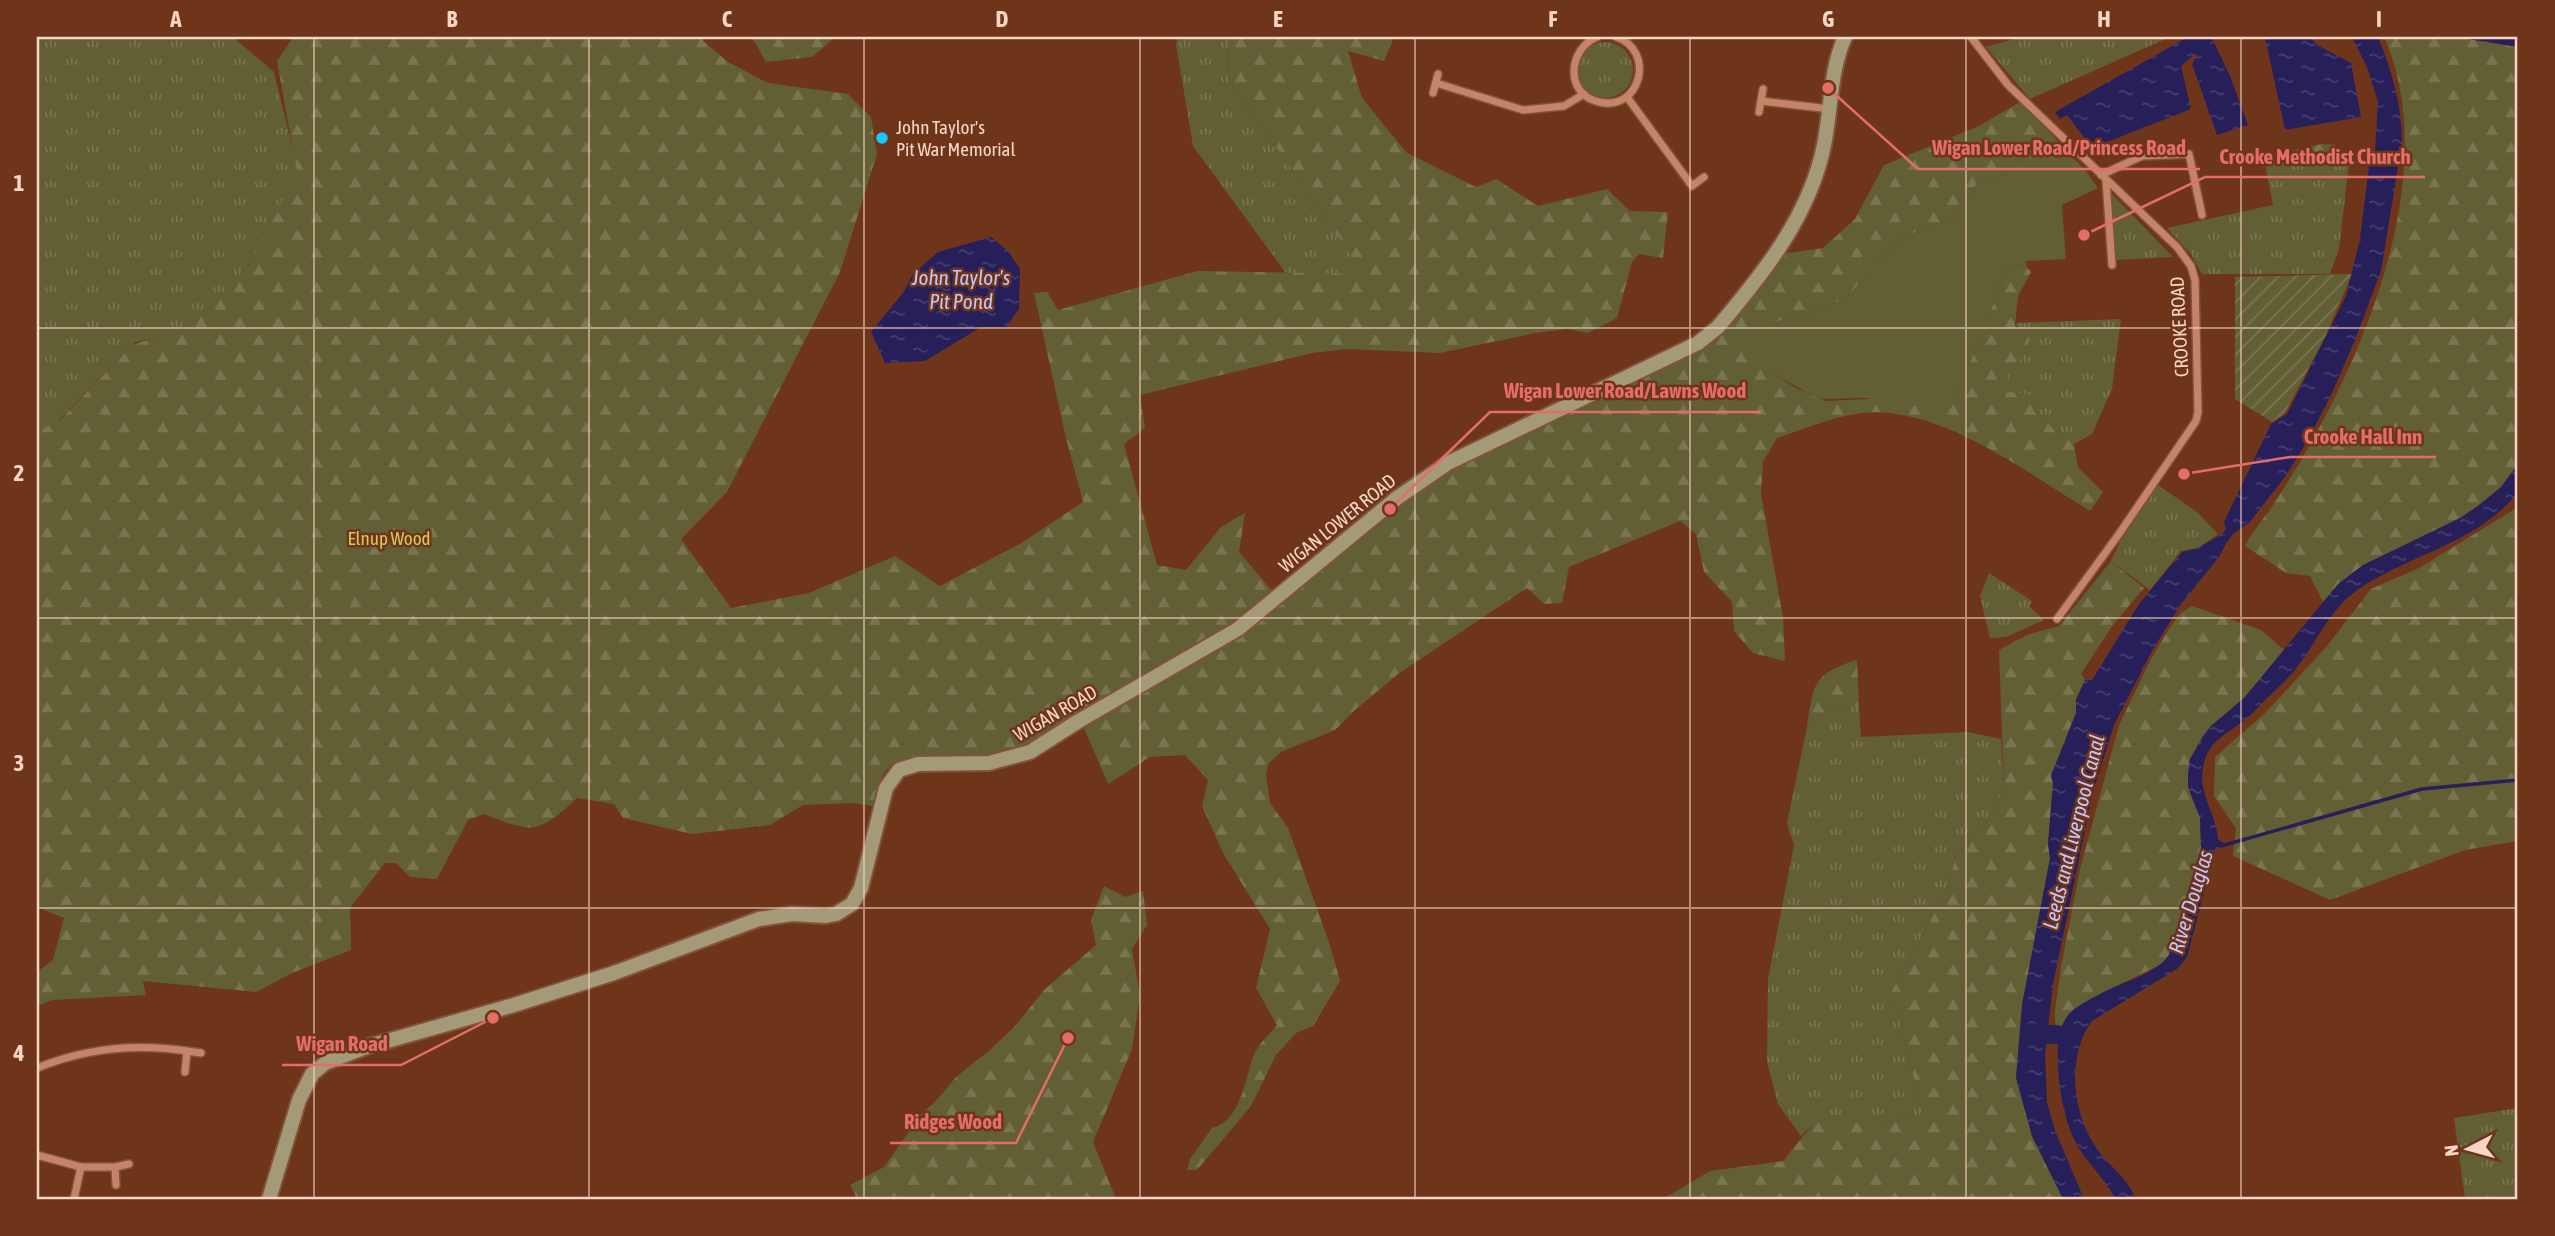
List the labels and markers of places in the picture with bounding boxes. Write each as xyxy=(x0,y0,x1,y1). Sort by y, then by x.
place label: John Taylor's Pit War Memorial xyxy=(896,116,1015,160)
callout: Wigan Lower Road/Princess Road xyxy=(1918,127,2200,169)
marker: John Taylor's Pit War Memorial xyxy=(874,130,890,146)
callout: Crooke Methodist Church xyxy=(2205,135,2425,177)
callout: Wigan Lower Road/Lawns Wood xyxy=(1490,370,1761,412)
callout: Crooke Hall Inn xyxy=(2290,415,2436,457)
callout: Wigan Road xyxy=(282,1023,401,1065)
callout: Ridges Wood xyxy=(890,1101,1016,1143)

